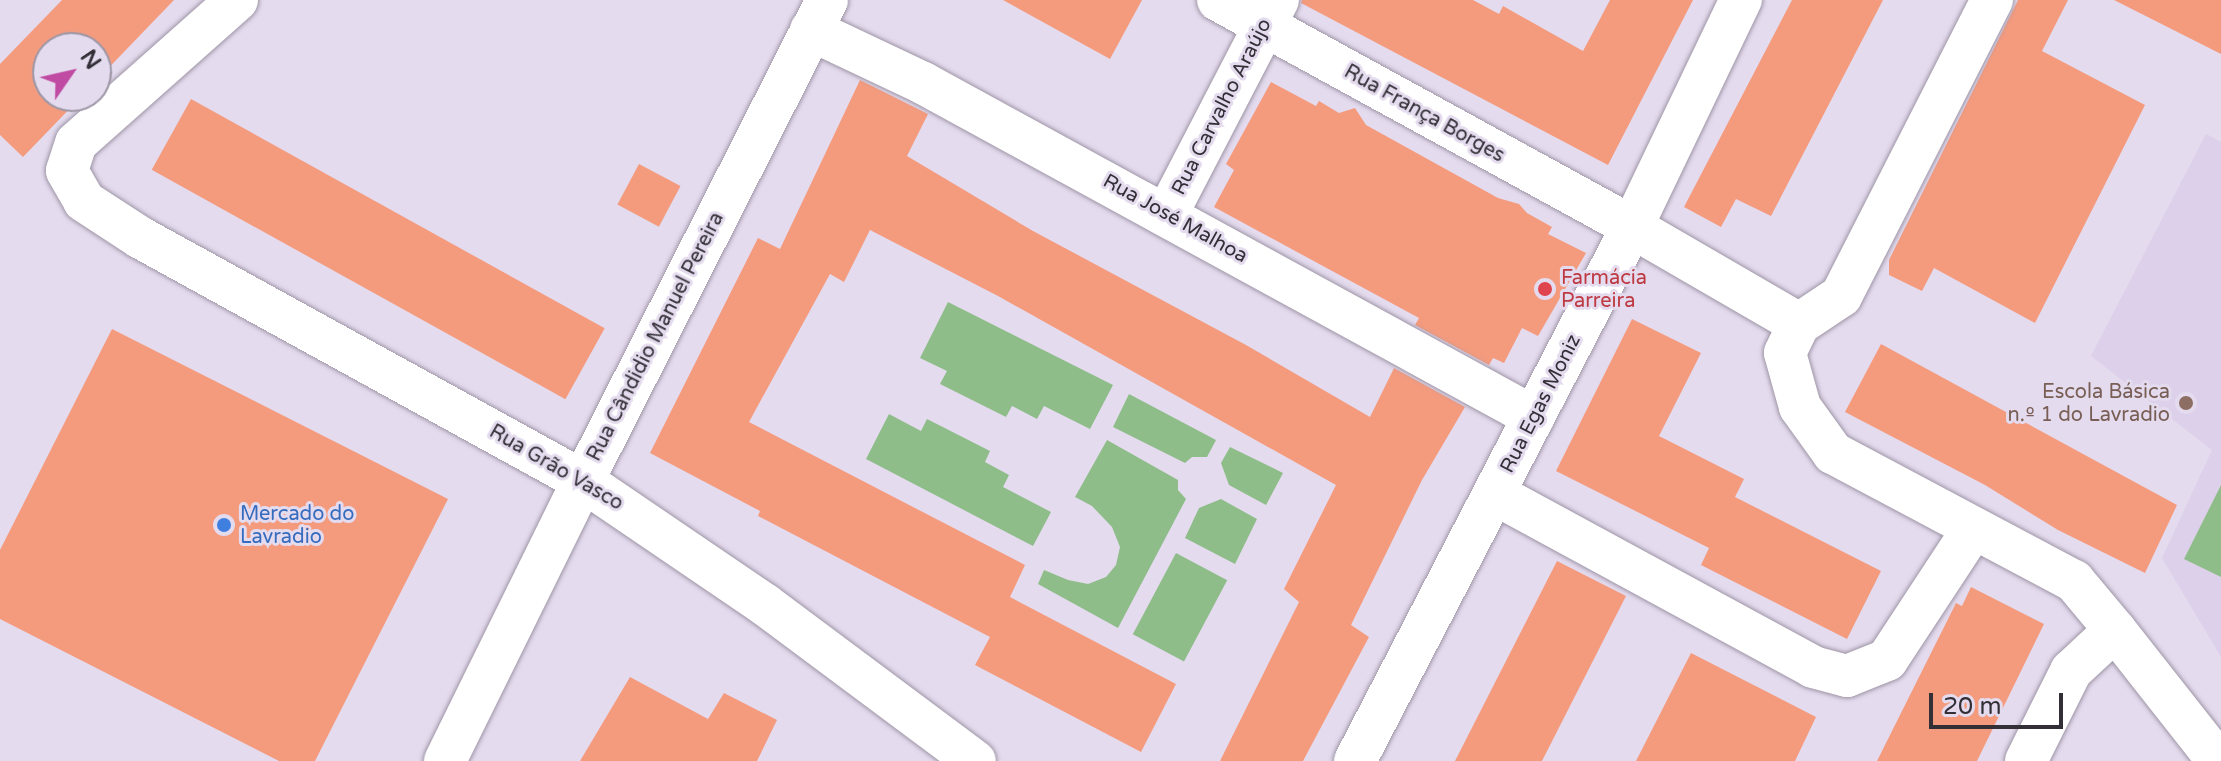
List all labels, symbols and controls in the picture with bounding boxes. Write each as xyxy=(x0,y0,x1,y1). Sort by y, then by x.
street label: Rua Carvalho Araújo xyxy=(1167,15,1277,199)
north arrow xyxy=(32,32,112,112)
text: N xyxy=(75,45,106,74)
street label: Rua França Borges xyxy=(1340,60,1508,168)
street label: Rua José Malhoa xyxy=(1099,169,1251,269)
street label: Rua Cândidio Manuel Pereira xyxy=(583,209,729,465)
place label: Farmácia Parreira xyxy=(1561,266,1647,313)
marker: Farmácia Parreira xyxy=(1536,280,1554,298)
street label: Rua Egas Moniz xyxy=(1496,331,1586,477)
place label: Escola Básica n.º 1 do Lavradio xyxy=(2008,380,2170,427)
marker: Escola Básica n.º 1 do Lavradio xyxy=(2177,394,2195,412)
street label: Rua Grão Vasco xyxy=(485,420,627,516)
place label: Mercado do Lavradio xyxy=(240,502,354,549)
marker: Mercado do Lavradio xyxy=(215,516,233,534)
scale bar xyxy=(1933,677,2067,727)
text: 20 m xyxy=(1943,692,2001,721)

